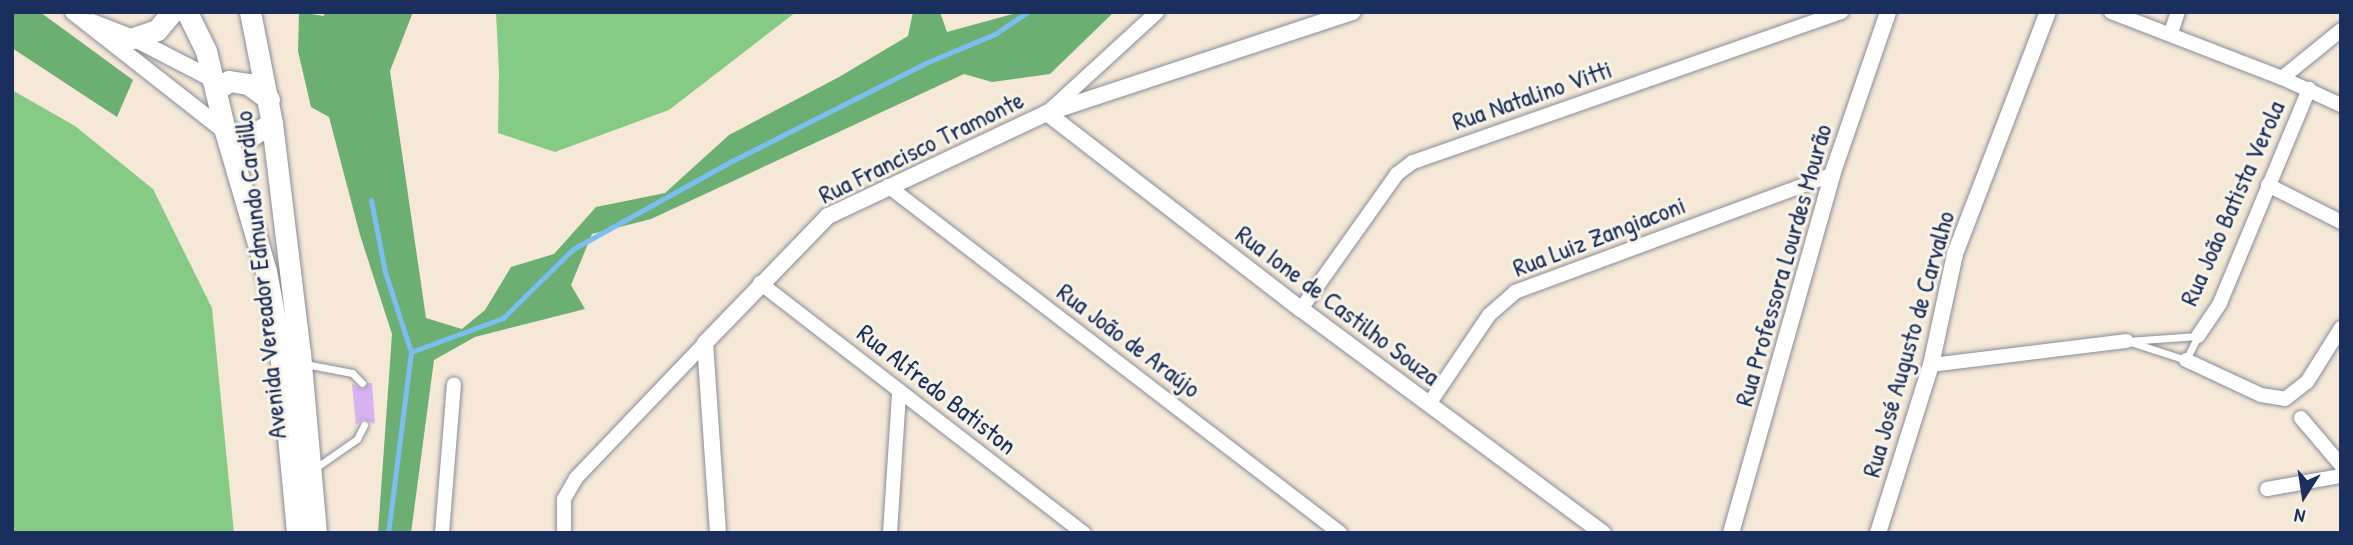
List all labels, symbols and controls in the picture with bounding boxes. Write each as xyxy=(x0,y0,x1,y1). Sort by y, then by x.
street label: Rua Natalino Vitti xyxy=(1448,53,1616,137)
street label: Rua Francisco Tramonte xyxy=(813,84,1029,210)
street label: Rua João Batista Verola xyxy=(2173,96,2291,310)
street label: Avenida Vereador Edmundo Cardillo xyxy=(227,109,293,441)
street label: Rua Professora Lourdes Mourão xyxy=(1728,120,1838,410)
street label: Rua Luiz Zangiaconi xyxy=(1508,189,1690,283)
street label: Rua José Augusto de Carvalho xyxy=(1855,207,1961,481)
street label: Rua Ione de Castilho Souza xyxy=(1230,218,1446,392)
street label: Rua João de Araújo xyxy=(1051,276,1207,404)
street label: Rua Alfredo Batiston xyxy=(851,317,1023,461)
north arrow xyxy=(2269,461,2339,531)
text: N xyxy=(2292,503,2307,530)

